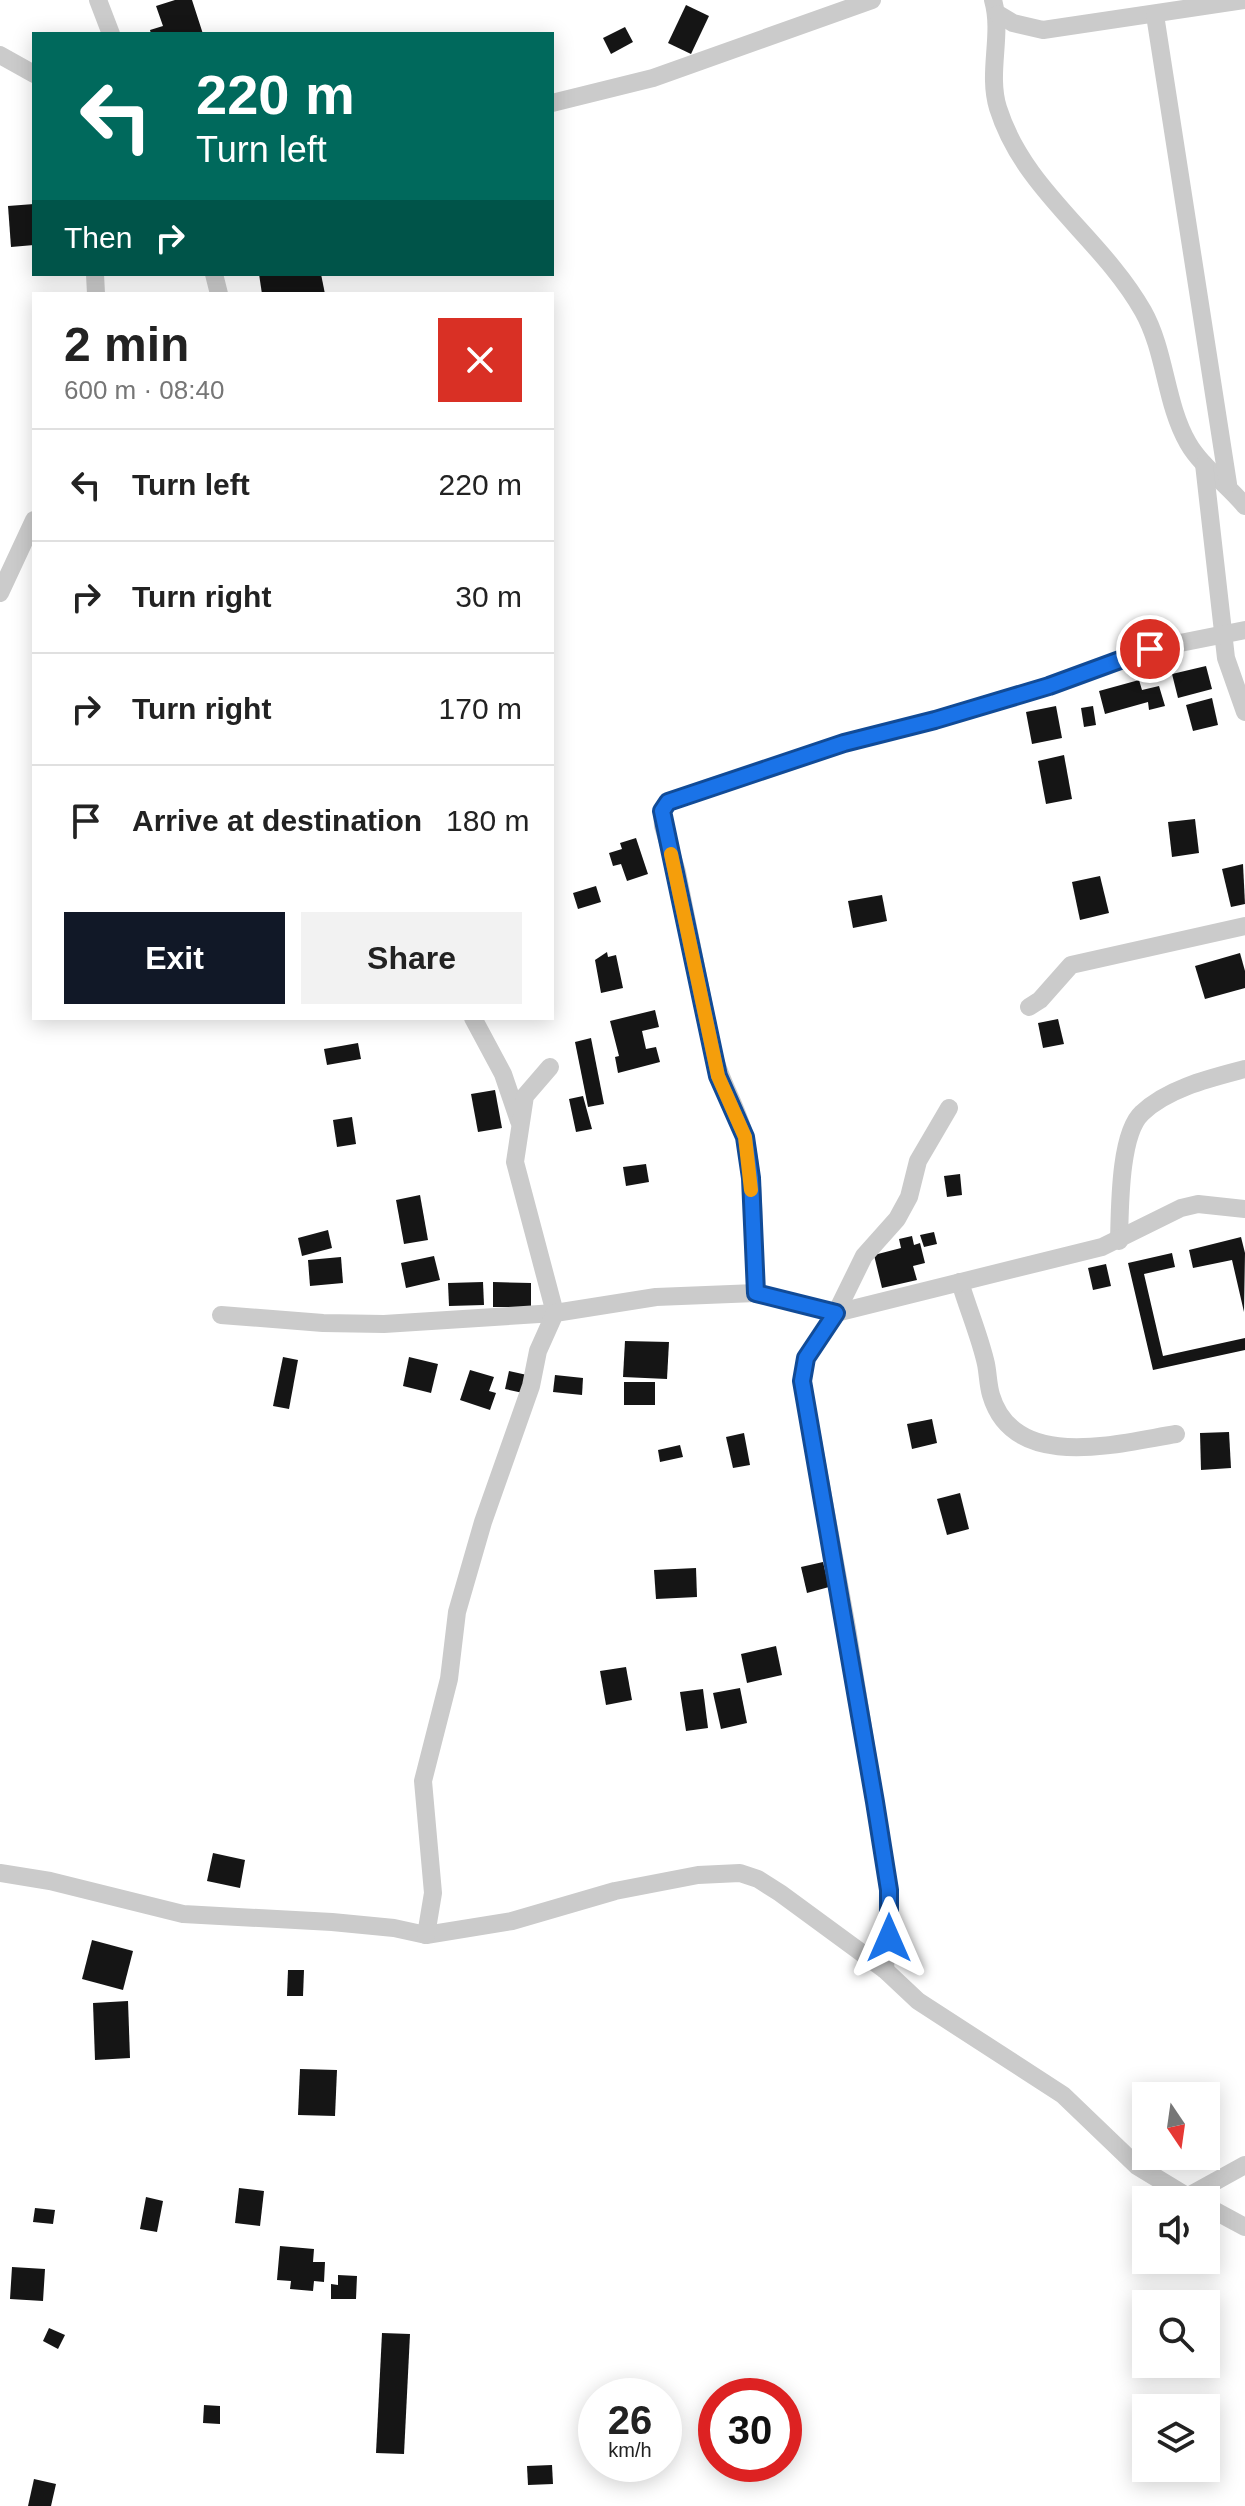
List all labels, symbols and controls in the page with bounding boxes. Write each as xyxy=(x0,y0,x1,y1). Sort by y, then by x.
text: 220 m xyxy=(196,63,355,126)
icon: left xyxy=(64,64,168,168)
text: Turn left xyxy=(196,129,327,170)
icon: right xyxy=(148,216,192,260)
text: Then xyxy=(64,221,132,254)
text: 2 min xyxy=(64,318,189,371)
button: close xyxy=(438,318,522,402)
text: 600 m · 08:40 xyxy=(64,375,224,405)
icon: left xyxy=(64,463,108,507)
text: Turn left xyxy=(132,468,250,501)
text: 220 m xyxy=(439,468,522,501)
icon: right xyxy=(64,575,108,619)
text: Turn right xyxy=(132,580,271,613)
text: 30 m xyxy=(455,580,522,613)
pin xyxy=(1116,615,1184,683)
icon: arrive xyxy=(1128,627,1172,671)
icon: right xyxy=(64,687,108,731)
text: Turn right xyxy=(132,692,271,725)
text: 170 m xyxy=(439,692,522,725)
icon: arrive xyxy=(64,799,108,843)
text: Arrive at destination xyxy=(132,804,422,837)
text: 180 m xyxy=(446,804,529,837)
button: Exit xyxy=(64,912,285,1004)
button: Share xyxy=(301,912,522,1004)
position arrow xyxy=(847,1896,931,1980)
north arrow xyxy=(1132,2082,1220,2170)
map controls xyxy=(1132,2082,1220,2482)
button: sound xyxy=(1132,2186,1220,2274)
button: search xyxy=(1132,2290,1220,2378)
speed limit sign: 30 xyxy=(698,2378,802,2482)
button: layers xyxy=(1132,2394,1220,2482)
text: 26 xyxy=(608,2398,652,2442)
text: km/h xyxy=(608,2439,652,2461)

